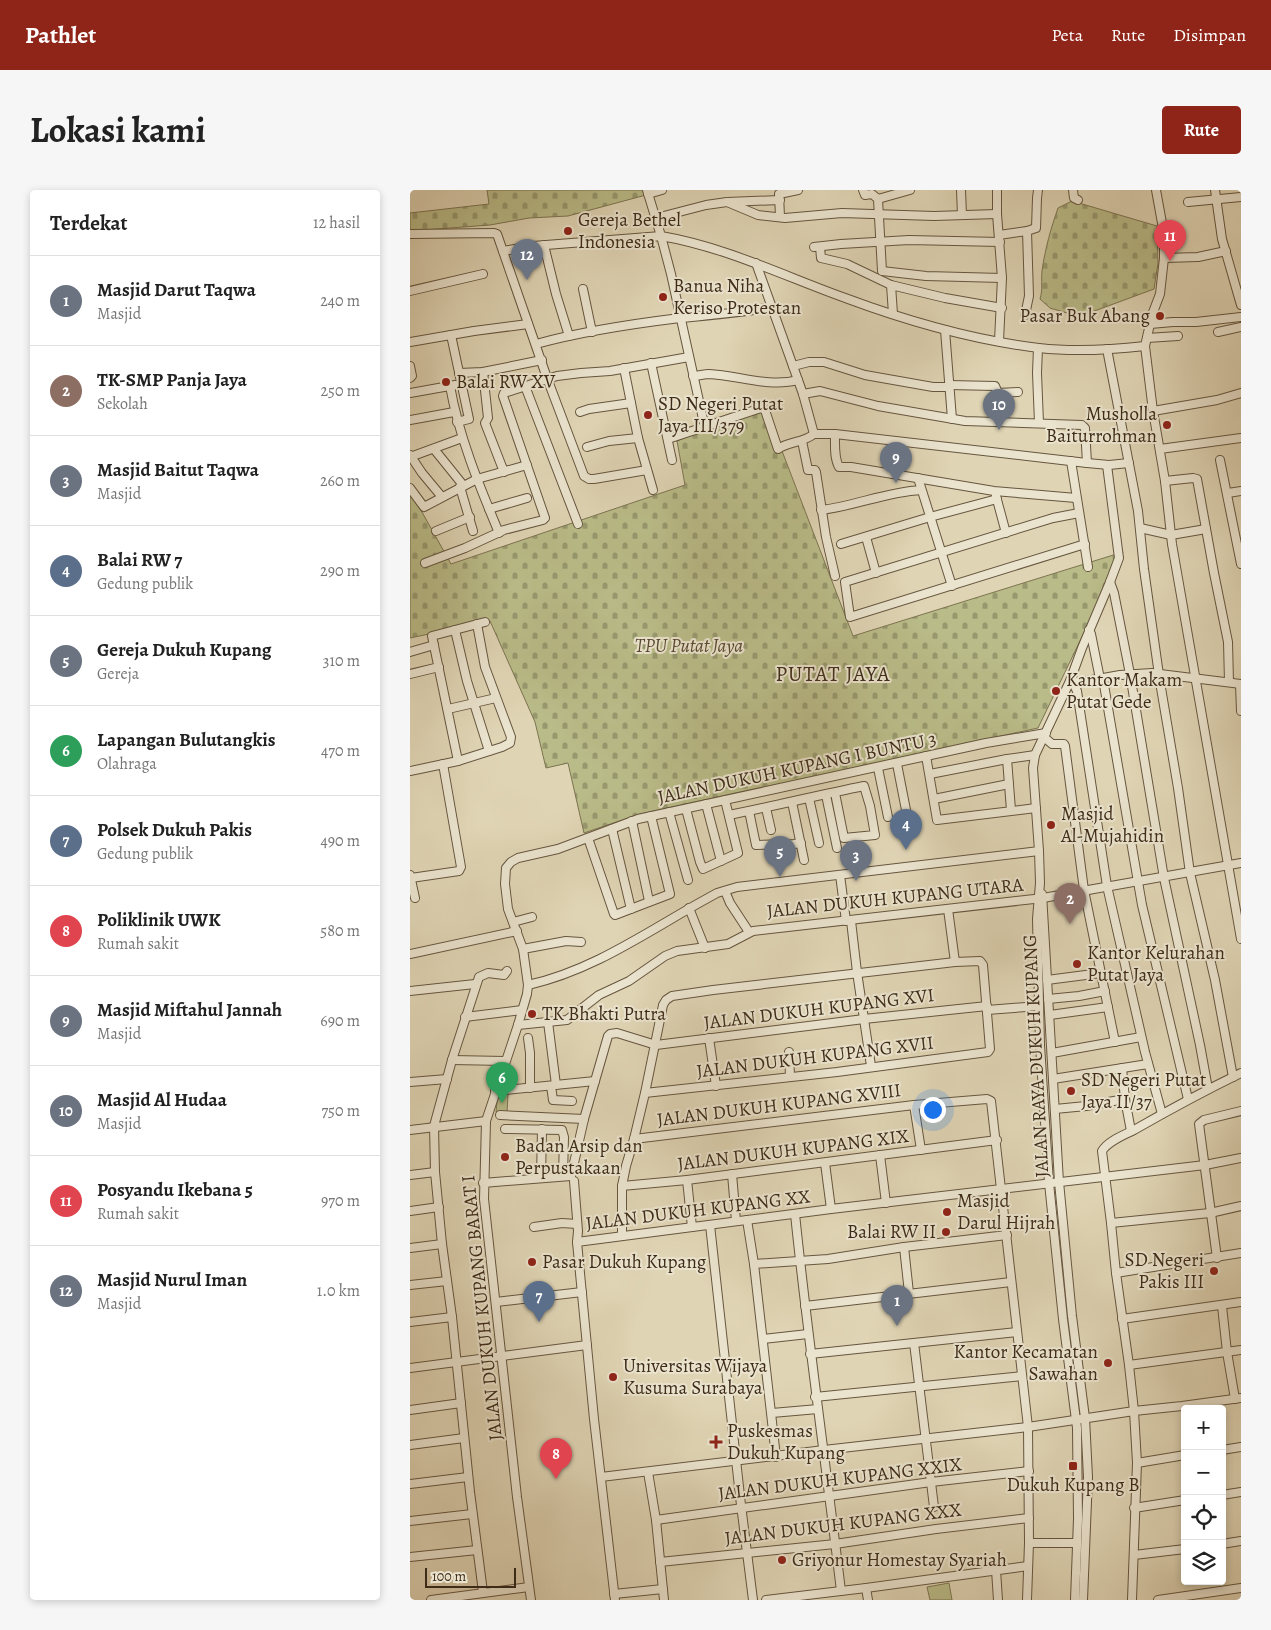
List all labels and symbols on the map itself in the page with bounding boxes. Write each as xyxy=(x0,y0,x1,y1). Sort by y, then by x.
place label: Gereja Bethel Indonesia xyxy=(578,207,681,255)
pin: 11 xyxy=(1154,220,1186,261)
marker: Gereja Bethel Indonesia xyxy=(562,225,574,237)
pin: 12 xyxy=(511,239,543,280)
place label: Banua Niha Keriso Protestan xyxy=(673,273,801,321)
marker: Banua Niha Keriso Protestan xyxy=(657,291,669,303)
place label: Pasar Buk Abang xyxy=(1020,303,1150,329)
marker: Pasar Buk Abang xyxy=(1154,310,1166,322)
place label: Balai RW XV xyxy=(456,369,556,395)
marker: Balai RW XV xyxy=(440,376,452,388)
pin: 10 xyxy=(983,389,1015,430)
place label: SD Negeri Putat Jaya III/379 xyxy=(658,391,783,439)
place label: Musholla Baiturrohman xyxy=(1046,401,1157,449)
marker: SD Negeri Putat Jaya III/379 xyxy=(642,409,654,421)
marker: Musholla Baiturrohman xyxy=(1161,419,1173,431)
pin: 9 xyxy=(880,442,912,483)
park label: TPU Putat Jaya xyxy=(635,633,743,659)
district label: PUTAT JAYA xyxy=(776,660,890,688)
place label: Kantor Makam Putat Gede xyxy=(1066,667,1182,715)
marker: Kantor Makam Putat Gede xyxy=(1050,685,1062,697)
street label: JALAN DUKUH KUPANG I BUNTU 3 xyxy=(655,726,939,810)
place label: Masjid Al-Mujahidin xyxy=(1060,801,1164,849)
pin: 4 xyxy=(890,809,922,850)
marker: Masjid Al-Mujahidin xyxy=(1045,819,1057,831)
pin: 5 xyxy=(764,836,796,877)
pin: 3 xyxy=(840,840,872,881)
street label: JALAN DUKUH KUPANG UTARA xyxy=(765,872,1025,924)
pin: 2 xyxy=(1054,883,1086,924)
street label: JALAN RAYA DUKUH KUPANG xyxy=(1017,934,1055,1178)
place label: Kantor Kelurahan Putat Jaya xyxy=(1087,940,1225,988)
marker: Kantor Kelurahan Putat Jaya xyxy=(1071,958,1083,970)
street label: JALAN DUKUH KUPANG XVI xyxy=(702,982,936,1036)
place label: TK Bhakti Putra xyxy=(542,1001,666,1027)
marker: TK Bhakti Putra xyxy=(526,1008,538,1020)
street label: JALAN DUKUH KUPANG XVII xyxy=(695,1030,935,1084)
pin: 6 xyxy=(486,1062,518,1103)
place label: SD Negeri Putat Jaya II/37 xyxy=(1081,1067,1206,1115)
street label: JALAN DUKUH KUPANG XVIII xyxy=(655,1077,903,1133)
marker: SD Negeri Putat Jaya II/37 xyxy=(1065,1085,1077,1097)
your location xyxy=(920,1097,946,1123)
street label: JALAN DUKUH KUPANG XIX xyxy=(676,1123,911,1177)
place label: Badan Arsip dan Perpustakaan xyxy=(515,1133,643,1181)
marker: Badan Arsip dan Perpustakaan xyxy=(499,1151,511,1163)
street label: JALAN DUKUH KUPANG BARAT I xyxy=(455,1174,509,1442)
street label: JALAN DUKUH KUPANG XX xyxy=(584,1183,812,1237)
place label: Masjid Darul Hijrah xyxy=(957,1188,1056,1236)
marker: Masjid Darul Hijrah xyxy=(941,1206,953,1218)
place label: Balai RW II xyxy=(847,1219,936,1245)
marker: Balai RW II xyxy=(940,1226,952,1238)
place label: SD Negeri Pakis III xyxy=(1125,1247,1204,1295)
place label: Pasar Dukuh Kupang xyxy=(542,1249,707,1275)
marker: Pasar Dukuh Kupang xyxy=(526,1256,538,1268)
marker: SD Negeri Pakis III xyxy=(1208,1265,1220,1277)
pin: 7 xyxy=(523,1281,555,1322)
pin: 1 xyxy=(881,1285,913,1326)
place label: Kantor Kecamatan Sawahan xyxy=(953,1339,1098,1387)
place label: Universitas Wijaya Kusuma Surabaya xyxy=(623,1353,768,1401)
marker: Kantor Kecamatan Sawahan xyxy=(1102,1357,1114,1369)
marker: Universitas Wijaya Kusuma Surabaya xyxy=(607,1371,619,1383)
place label: Puskesmas Dukuh Kupang xyxy=(727,1418,845,1466)
marker: Puskesmas Dukuh Kupang xyxy=(709,1435,723,1449)
pin: 8 xyxy=(540,1438,572,1479)
street label: JALAN DUKUH KUPANG XXIX xyxy=(717,1451,964,1507)
marker: Dukuh Kupang B xyxy=(1067,1460,1079,1472)
place label: Dukuh Kupang B xyxy=(1006,1472,1140,1498)
street label: JALAN DUKUH KUPANG XXX xyxy=(723,1497,963,1551)
place label: Griyonur Homestay Syariah xyxy=(792,1547,1007,1573)
marker: Griyonur Homestay Syariah xyxy=(776,1554,788,1566)
scale bar xyxy=(425,1565,516,1588)

